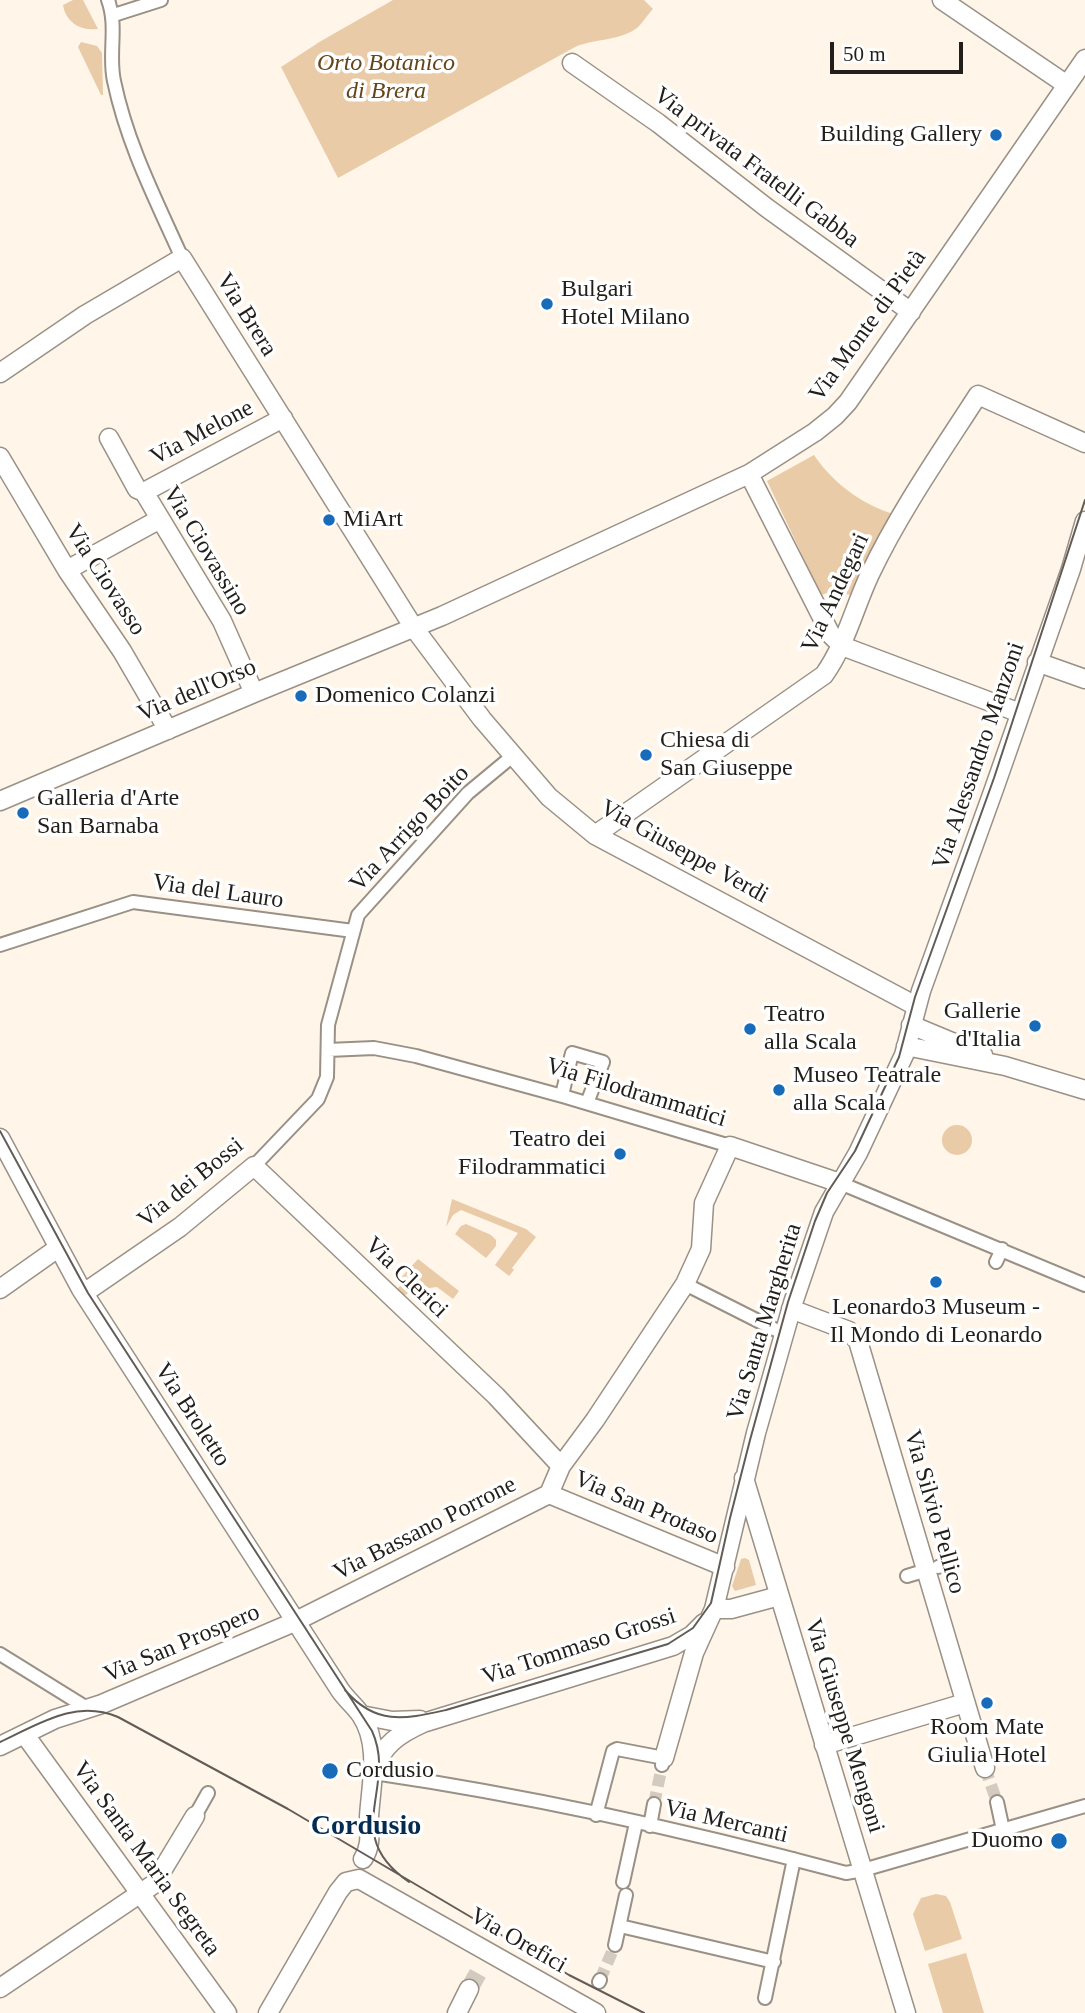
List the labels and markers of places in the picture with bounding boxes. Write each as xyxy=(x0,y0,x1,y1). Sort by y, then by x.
place label: Building Gallery xyxy=(820,121,982,149)
marker: Building Gallery xyxy=(988,127,1004,143)
place label: Bulgari Hotel Milano xyxy=(561,276,690,332)
marker: Bulgari Hotel Milano xyxy=(539,296,555,312)
place label: MiArt xyxy=(343,506,403,534)
marker: MiArt xyxy=(321,512,337,528)
place label: Domenico Colanzi xyxy=(315,682,496,710)
marker: Domenico Colanzi xyxy=(293,688,309,704)
place label: Chiesa di San Giuseppe xyxy=(660,727,793,783)
marker: Chiesa di San Giuseppe xyxy=(638,747,654,763)
place label: Galleria d'Arte San Barnaba xyxy=(37,785,179,841)
marker: Galleria d'Arte San Barnaba xyxy=(15,805,31,821)
place label: Gallerie d'Italia xyxy=(944,998,1021,1054)
place label: Teatro alla Scala xyxy=(764,1001,857,1057)
marker: Gallerie d'Italia xyxy=(1027,1018,1043,1034)
marker: Teatro alla Scala xyxy=(742,1021,758,1037)
place label: Museo Teatrale alla Scala xyxy=(793,1062,941,1118)
marker: Museo Teatrale alla Scala xyxy=(771,1082,787,1098)
place label: Teatro dei Filodrammatici xyxy=(458,1126,606,1182)
marker: Teatro dei Filodrammatici xyxy=(612,1146,628,1162)
marker: Leonardo3 Museum - Il Mondo di Leonardo xyxy=(928,1274,944,1290)
place label: Leonardo3 Museum - Il Mondo di Leonardo xyxy=(830,1294,1042,1350)
marker: Room Mate Giulia Hotel xyxy=(979,1695,995,1711)
place label: Room Mate Giulia Hotel xyxy=(927,1714,1047,1770)
place label: Cordusio xyxy=(346,1757,434,1785)
marker: Cordusio xyxy=(320,1761,340,1781)
place label: Duomo xyxy=(971,1827,1043,1855)
marker: Duomo xyxy=(1049,1831,1069,1851)

